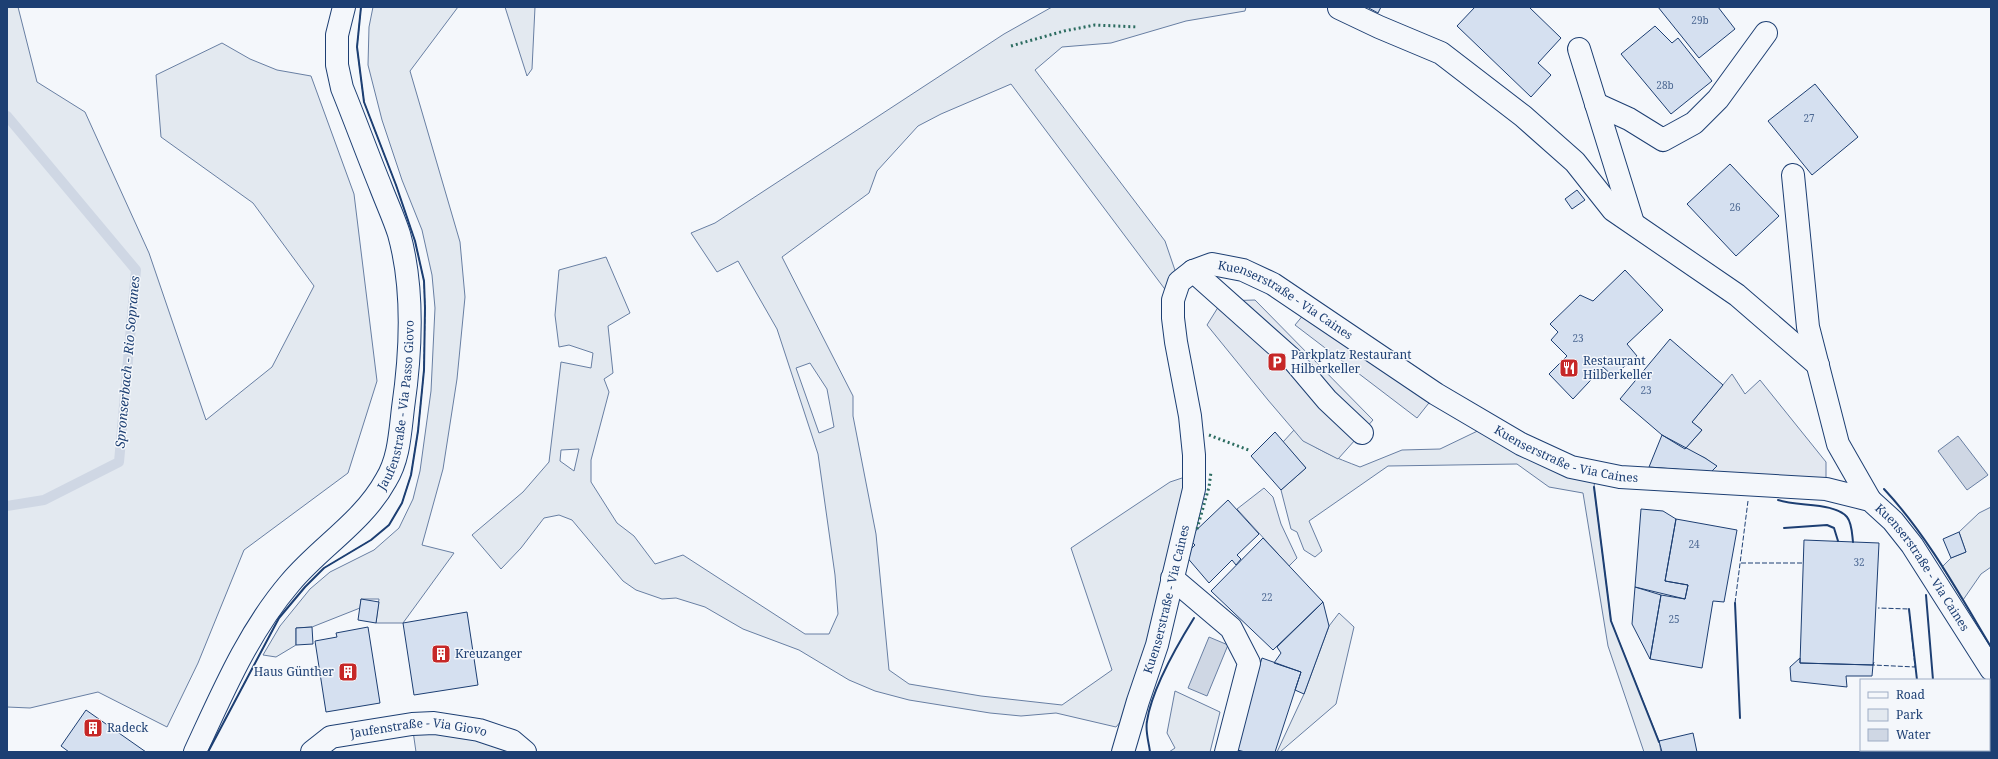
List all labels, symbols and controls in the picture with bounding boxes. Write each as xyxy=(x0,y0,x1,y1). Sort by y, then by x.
house number: 29b xyxy=(1691,13,1709,27)
house number: 28b xyxy=(1656,78,1674,92)
house number: 27 xyxy=(1803,111,1815,125)
house number: 26 xyxy=(1729,200,1741,214)
street label: Kuenserstraße - Via Caines xyxy=(1217,256,1356,343)
water label: Spronserbach - Rio Sopranes xyxy=(110,275,144,449)
street label: Jaufenstraße - Via Passo Giovo xyxy=(372,320,418,494)
house number: 23 xyxy=(1572,331,1584,345)
place label: Parkplatz Restaurant Hilberkeller xyxy=(1291,346,1411,377)
parking icon: Parkplatz Restaurant Hilberkeller xyxy=(1266,351,1288,373)
place label: Restaurant Hilberkeller xyxy=(1583,352,1653,383)
restaurant icon: Restaurant Hilberkeller xyxy=(1558,357,1580,379)
house number: 23 xyxy=(1640,383,1652,397)
street label: Kuenserstraße - Via Caines xyxy=(1491,421,1639,486)
street label: Kuenserstraße - Via Caines xyxy=(1872,500,1974,634)
street label: Kuenserstraße - Via Caines xyxy=(1139,523,1193,676)
house number: 24 xyxy=(1688,537,1700,551)
house number: 32 xyxy=(1853,555,1865,569)
house number: 22 xyxy=(1261,590,1273,604)
house number: 25 xyxy=(1668,612,1680,626)
building icon: Kreuzanger xyxy=(430,643,452,665)
place label: Kreuzanger xyxy=(455,645,523,662)
building icon: Haus Günther xyxy=(337,661,359,683)
place label: Haus Günther xyxy=(254,663,334,680)
legend xyxy=(1860,679,1990,751)
text: Road xyxy=(1896,686,1926,703)
text: Park xyxy=(1896,706,1924,723)
street label: Jaufenstraße - Via Giovo xyxy=(348,714,490,742)
building icon: Radeck xyxy=(82,717,104,739)
place label: Radeck xyxy=(107,719,149,736)
text: Water xyxy=(1896,726,1931,743)

